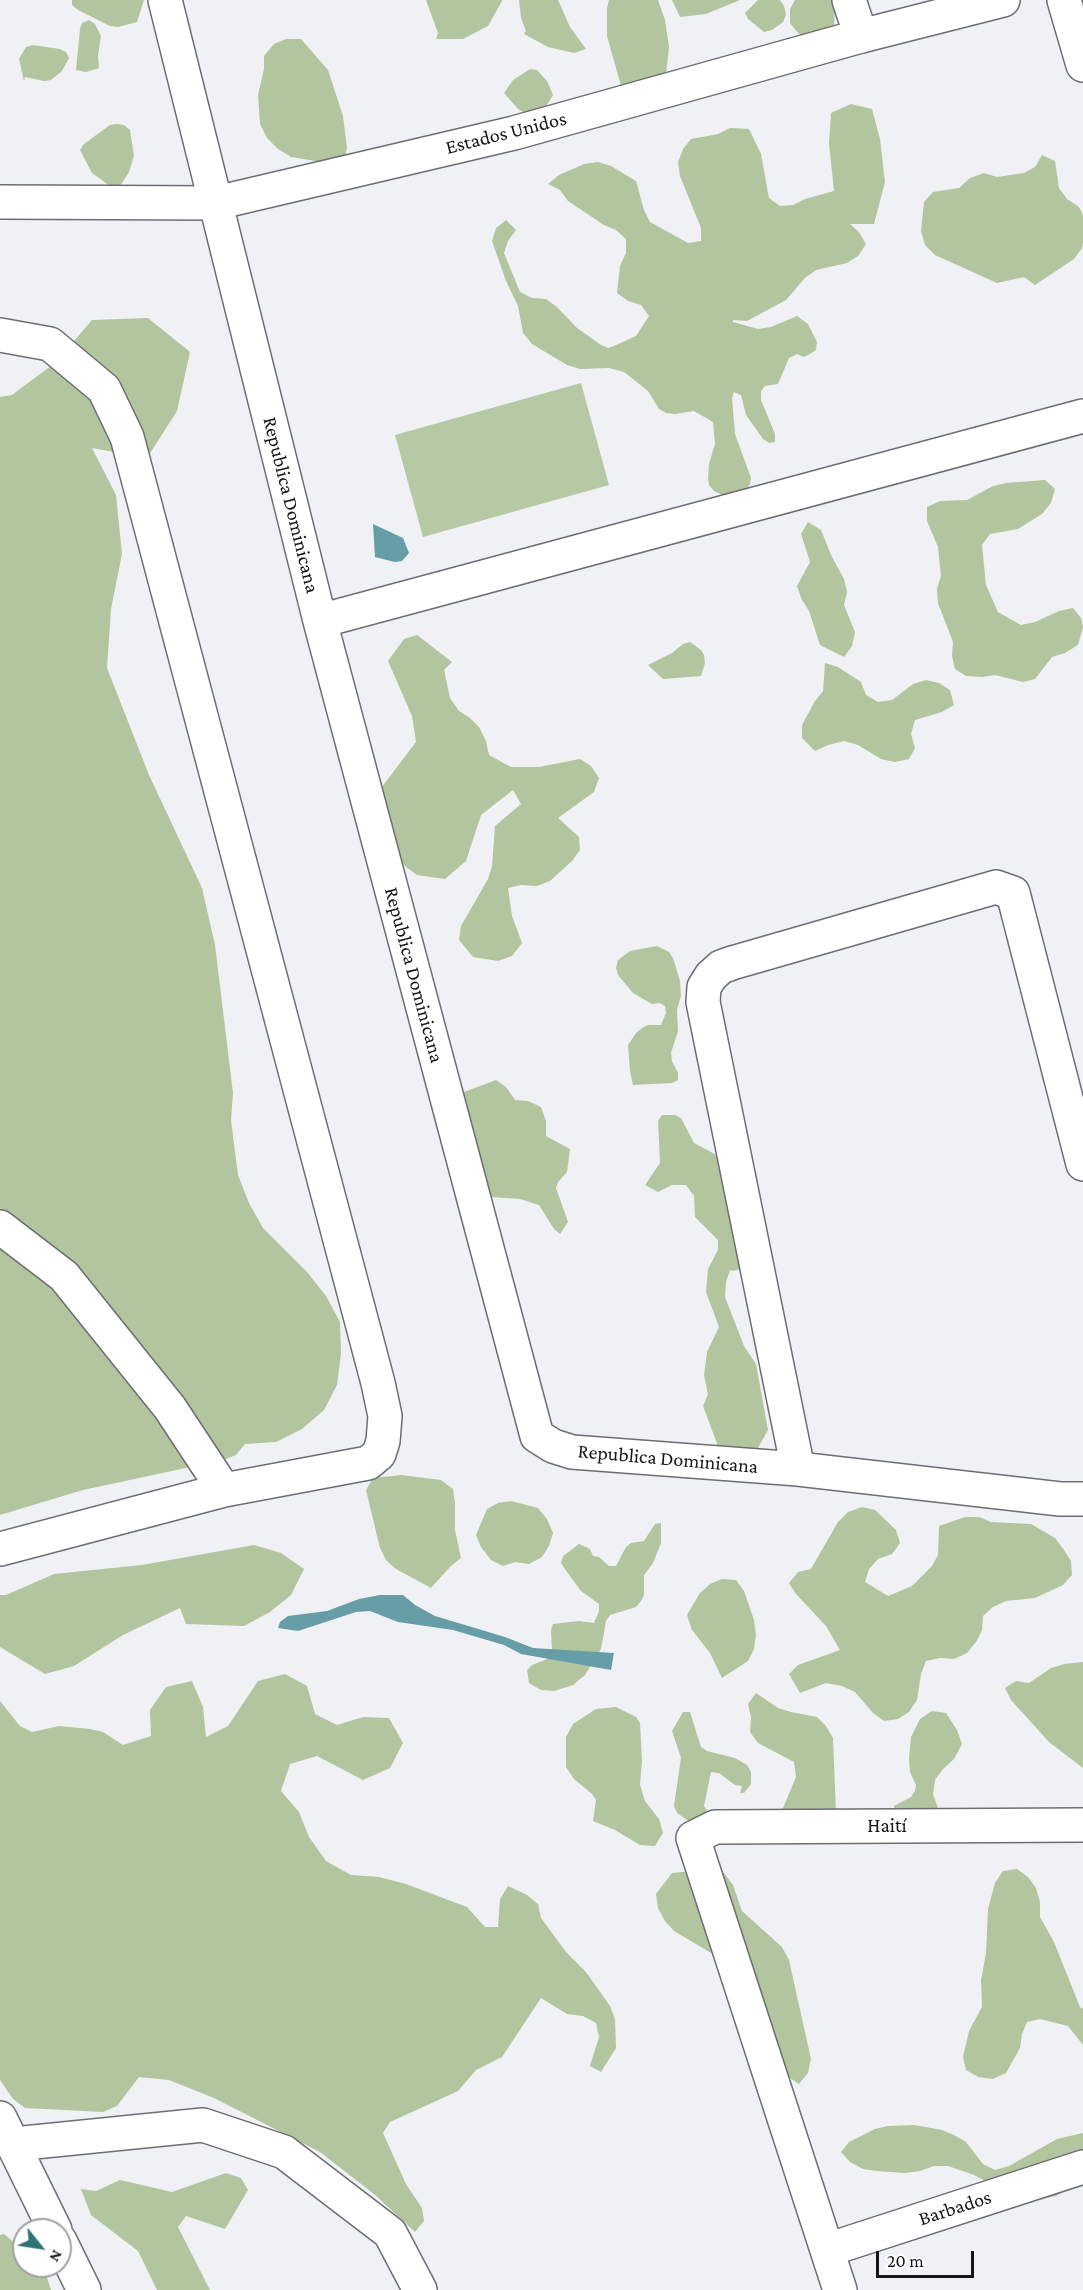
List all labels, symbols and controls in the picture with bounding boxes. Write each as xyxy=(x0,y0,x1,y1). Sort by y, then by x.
street label: Estados Unidos xyxy=(443,106,569,160)
street label: Republica Dominicana xyxy=(257,414,325,596)
street label: Republica Dominicana xyxy=(379,885,449,1065)
street label: Republica Dominicana xyxy=(577,1439,759,1479)
street label: Haití xyxy=(867,1814,907,1838)
street label: Barbados xyxy=(916,2185,994,2231)
north arrow xyxy=(12,2218,72,2278)
scale bar xyxy=(879,2239,976,2277)
text: N xyxy=(46,2247,66,2265)
text: 20 m xyxy=(887,2251,924,2271)

